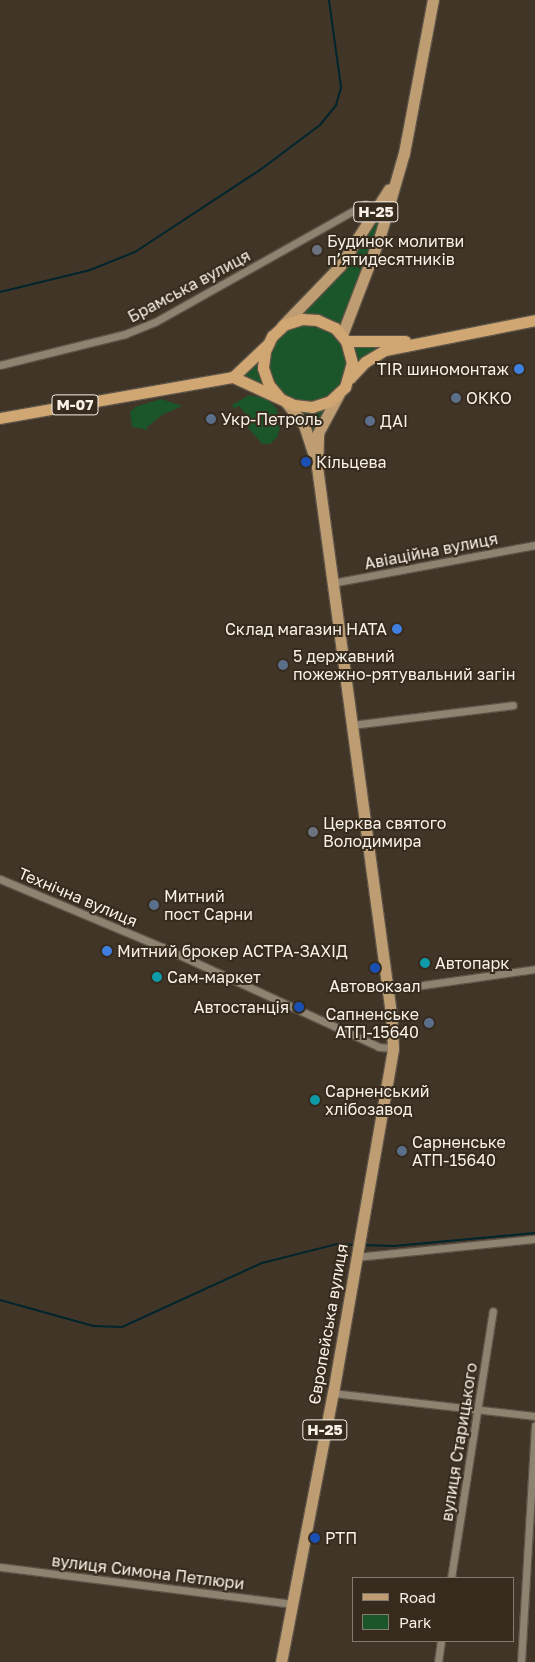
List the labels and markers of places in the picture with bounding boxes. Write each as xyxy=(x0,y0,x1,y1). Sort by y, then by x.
place label: Будинок молитви п’ятидесятників xyxy=(327,231,464,269)
marker: Будинок молитви п’ятидесятників xyxy=(311,244,323,256)
place label: TIR шиномонтаж xyxy=(377,359,509,379)
marker: TIR шиномонтаж xyxy=(513,363,525,375)
place label: ОККО xyxy=(466,388,512,408)
marker: ОККО xyxy=(450,392,462,404)
place label: Укр-Петроль xyxy=(221,409,322,429)
place label: ДАІ xyxy=(380,411,408,431)
marker: Укр-Петроль xyxy=(205,413,217,425)
marker: ДАІ xyxy=(364,415,376,427)
place label: Кільцева xyxy=(316,452,387,472)
marker: Кільцева xyxy=(300,456,312,468)
place label: Склад магазин НАТА xyxy=(225,619,387,639)
marker: Склад магазин НАТА xyxy=(391,623,403,635)
place label: 5 державний пожежно-рятувальний загін xyxy=(293,646,516,684)
marker: 5 державний пожежно-рятувальний загін xyxy=(277,659,289,671)
place label: Церква святого Володимира xyxy=(323,813,446,851)
marker: Церква святого Володимира xyxy=(307,826,319,838)
place label: Митний пост Сарни xyxy=(164,886,253,924)
marker: Митний пост Сарни xyxy=(148,899,160,911)
place label: Митний брокер АСТРА-ЗАХІД xyxy=(117,941,348,961)
marker: Митний брокер АСТРА-ЗАХІД xyxy=(101,945,113,957)
place label: Автопарк xyxy=(435,953,510,973)
marker: Автопарк xyxy=(419,957,431,969)
marker: Автовокзал xyxy=(369,962,381,974)
place label: Сам-маркет xyxy=(167,967,261,987)
marker: Сам-маркет xyxy=(151,971,163,983)
place label: Автовокзал xyxy=(329,976,421,996)
place label: Автостанція xyxy=(194,997,289,1017)
marker: Автостанція xyxy=(293,1001,305,1013)
place label: Сапненське АТП-15640 xyxy=(325,1004,419,1042)
marker: Сапненське АТП-15640 xyxy=(423,1017,435,1029)
place label: Сарненський хлібозавод xyxy=(325,1081,429,1119)
marker: Сарненський хлібозавод xyxy=(309,1094,321,1106)
place label: Сарненське АТП-15640 xyxy=(412,1132,506,1170)
marker: Сарненське АТП-15640 xyxy=(396,1145,408,1157)
place label: РТП xyxy=(325,1528,357,1548)
marker: РТП xyxy=(309,1532,321,1544)

